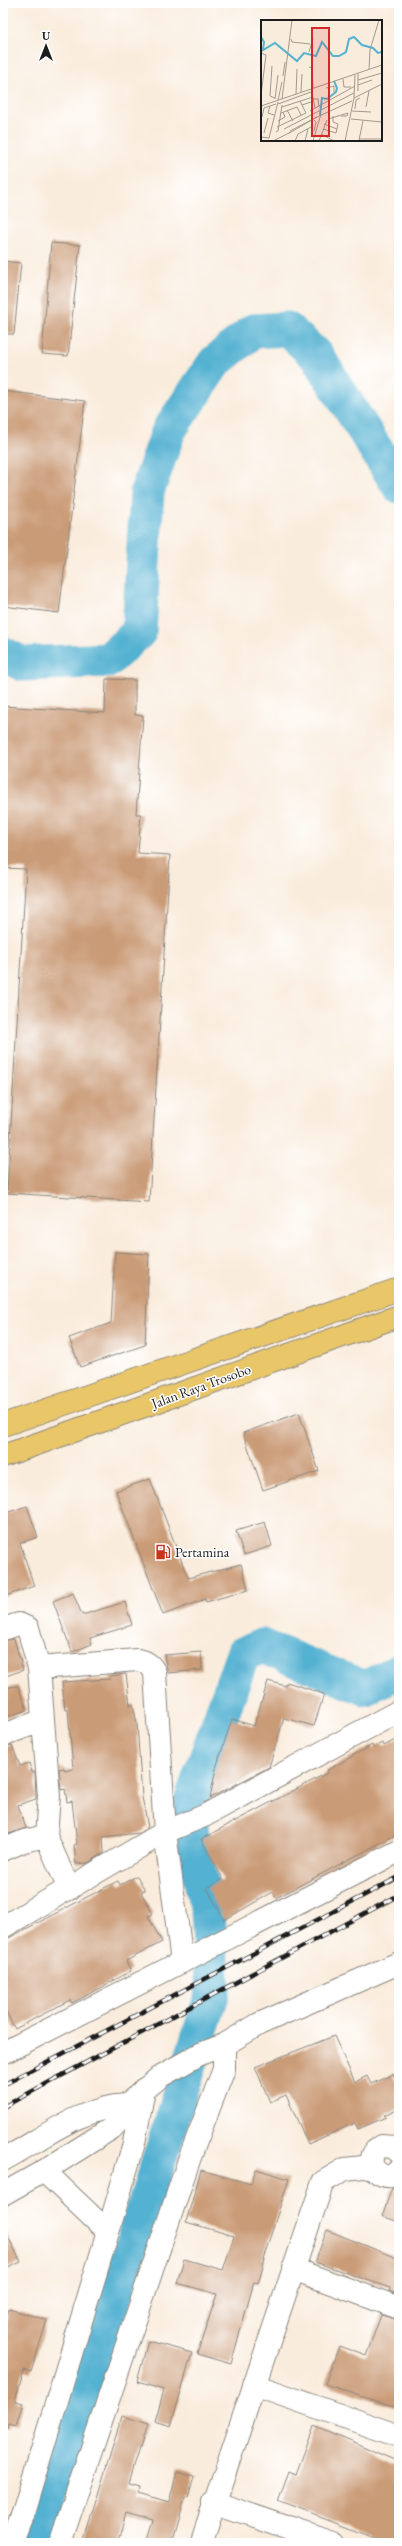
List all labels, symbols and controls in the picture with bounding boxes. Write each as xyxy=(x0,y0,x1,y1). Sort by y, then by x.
inset map xyxy=(261,20,382,141)
north arrow xyxy=(26,26,66,66)
text: U xyxy=(42,29,51,43)
street label: Jalan Raya Trosobo xyxy=(148,1360,253,1413)
fuel station icon: Pertamina xyxy=(154,1543,172,1561)
place label: Pertamina xyxy=(175,1543,230,1561)

